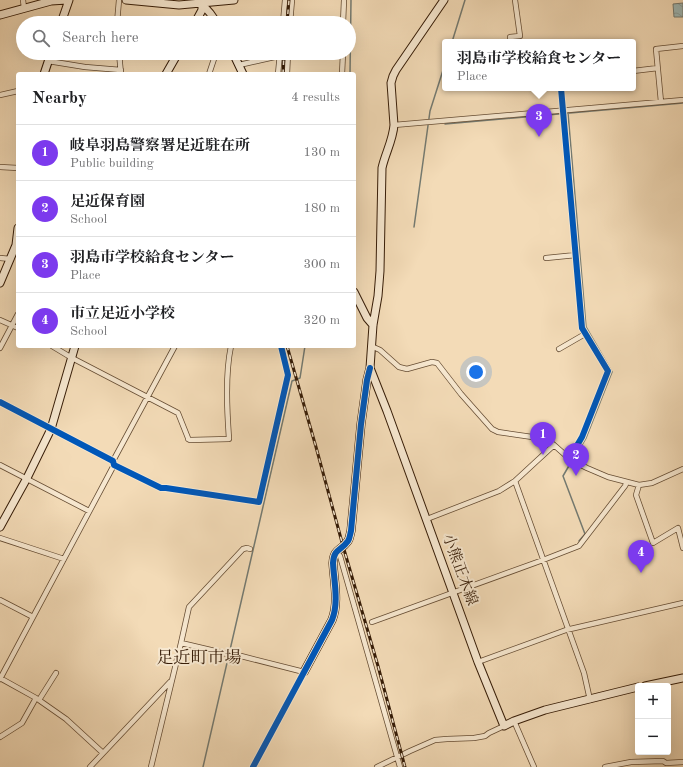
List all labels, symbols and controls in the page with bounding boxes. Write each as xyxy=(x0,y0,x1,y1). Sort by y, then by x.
search box xyxy=(16,16,356,60)
icon: search xyxy=(30,27,52,49)
text: Search here xyxy=(62,31,139,46)
popup xyxy=(442,39,636,91)
text: 羽島市学校給食センター xyxy=(457,52,621,67)
text: Place xyxy=(457,70,487,83)
text: Nearby xyxy=(32,90,87,107)
text: 4 results xyxy=(291,91,340,104)
pin: 3 xyxy=(526,104,552,137)
text: 岐阜羽島警察署足近駐在所 xyxy=(70,139,250,154)
text: 1 xyxy=(41,146,49,159)
text: 130 m xyxy=(303,146,340,159)
text: Public building xyxy=(70,157,154,170)
text: 足近保育園 xyxy=(70,195,145,210)
text: 2 xyxy=(41,202,49,215)
text: 180 m xyxy=(303,202,340,215)
text: School xyxy=(70,213,107,226)
text: 羽島市学校給食センター xyxy=(70,251,234,266)
text: 3 xyxy=(41,258,49,271)
text: 300 m xyxy=(303,258,340,271)
text: Place xyxy=(70,269,100,282)
text: 市立足近小学校 xyxy=(70,307,175,322)
text: 4 xyxy=(41,314,49,327)
text: 320 m xyxy=(303,314,340,327)
text: School xyxy=(70,325,107,338)
your location xyxy=(466,362,486,382)
pin: 1 xyxy=(530,422,556,455)
pin: 2 xyxy=(563,443,589,476)
street label: 小熊正木線 xyxy=(439,532,481,608)
pin: 4 xyxy=(628,540,654,573)
district label: 足近町市場 xyxy=(157,648,242,667)
map controls xyxy=(635,683,671,755)
button: + xyxy=(635,683,671,719)
button: − xyxy=(635,719,671,755)

